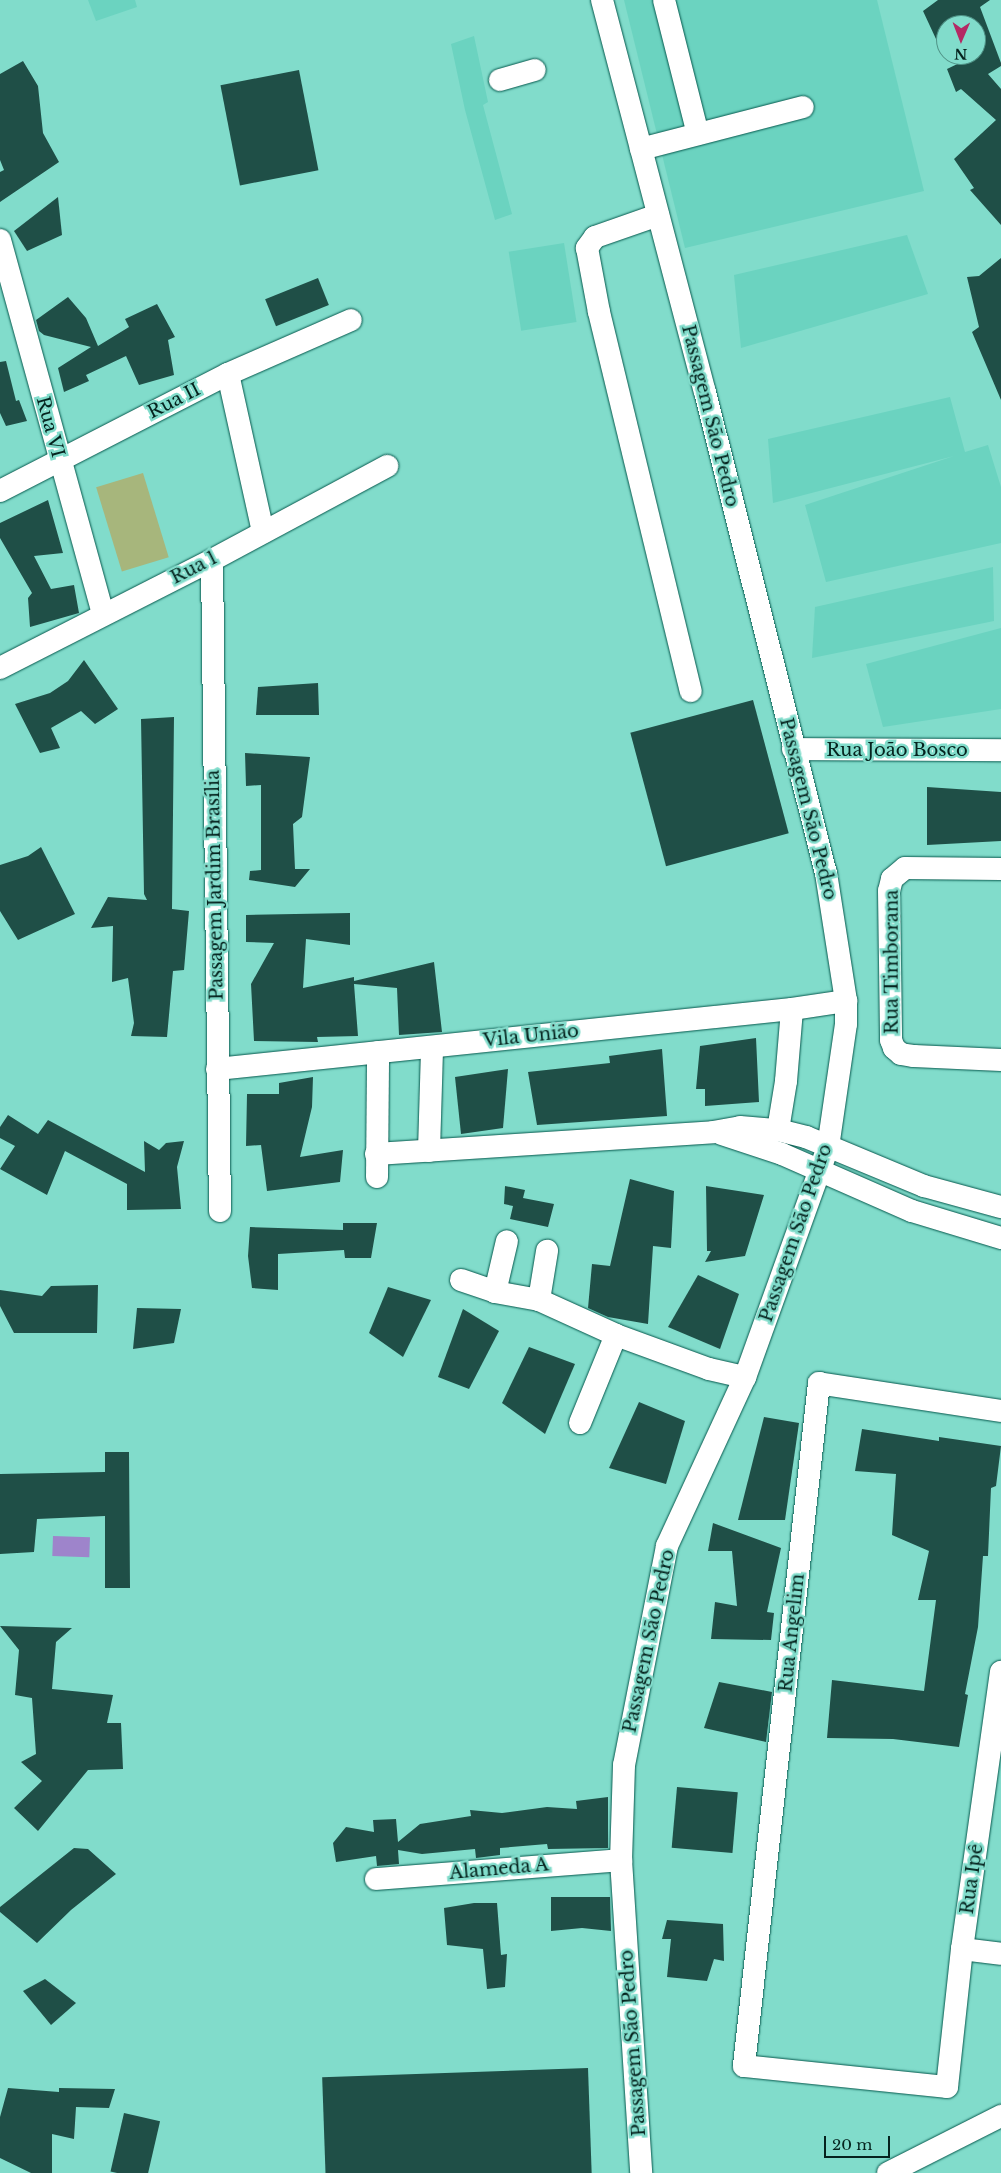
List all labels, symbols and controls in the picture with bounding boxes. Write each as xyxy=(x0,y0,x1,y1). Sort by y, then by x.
north arrow xyxy=(936,15,986,65)
text: N xyxy=(954,45,968,63)
street label: Passagem São Pedro xyxy=(677,323,743,509)
street label: Rua II xyxy=(144,379,204,423)
street label: Rua VI xyxy=(31,394,69,460)
street label: Rua 1 xyxy=(167,547,221,589)
street label: Passagem São Pedro xyxy=(775,716,841,902)
street label: Rua João Bosco xyxy=(826,739,968,761)
street label: Passagem Jardim Brasília xyxy=(202,770,228,1000)
street label: Rua Timborana xyxy=(881,889,903,1035)
street label: Vila União xyxy=(482,1020,580,1052)
street label: Passagem São Pedro xyxy=(755,1141,837,1325)
street label: Passagem São Pedro xyxy=(619,1547,679,1735)
street label: Rua Angelim xyxy=(775,1572,809,1694)
street label: Rua Ipê xyxy=(956,1842,988,1916)
street label: Alameda A xyxy=(448,1854,550,1884)
street label: Passagem São Pedro xyxy=(616,1949,650,2137)
scale bar xyxy=(826,2126,892,2158)
text: 20 m xyxy=(832,2135,872,2154)

